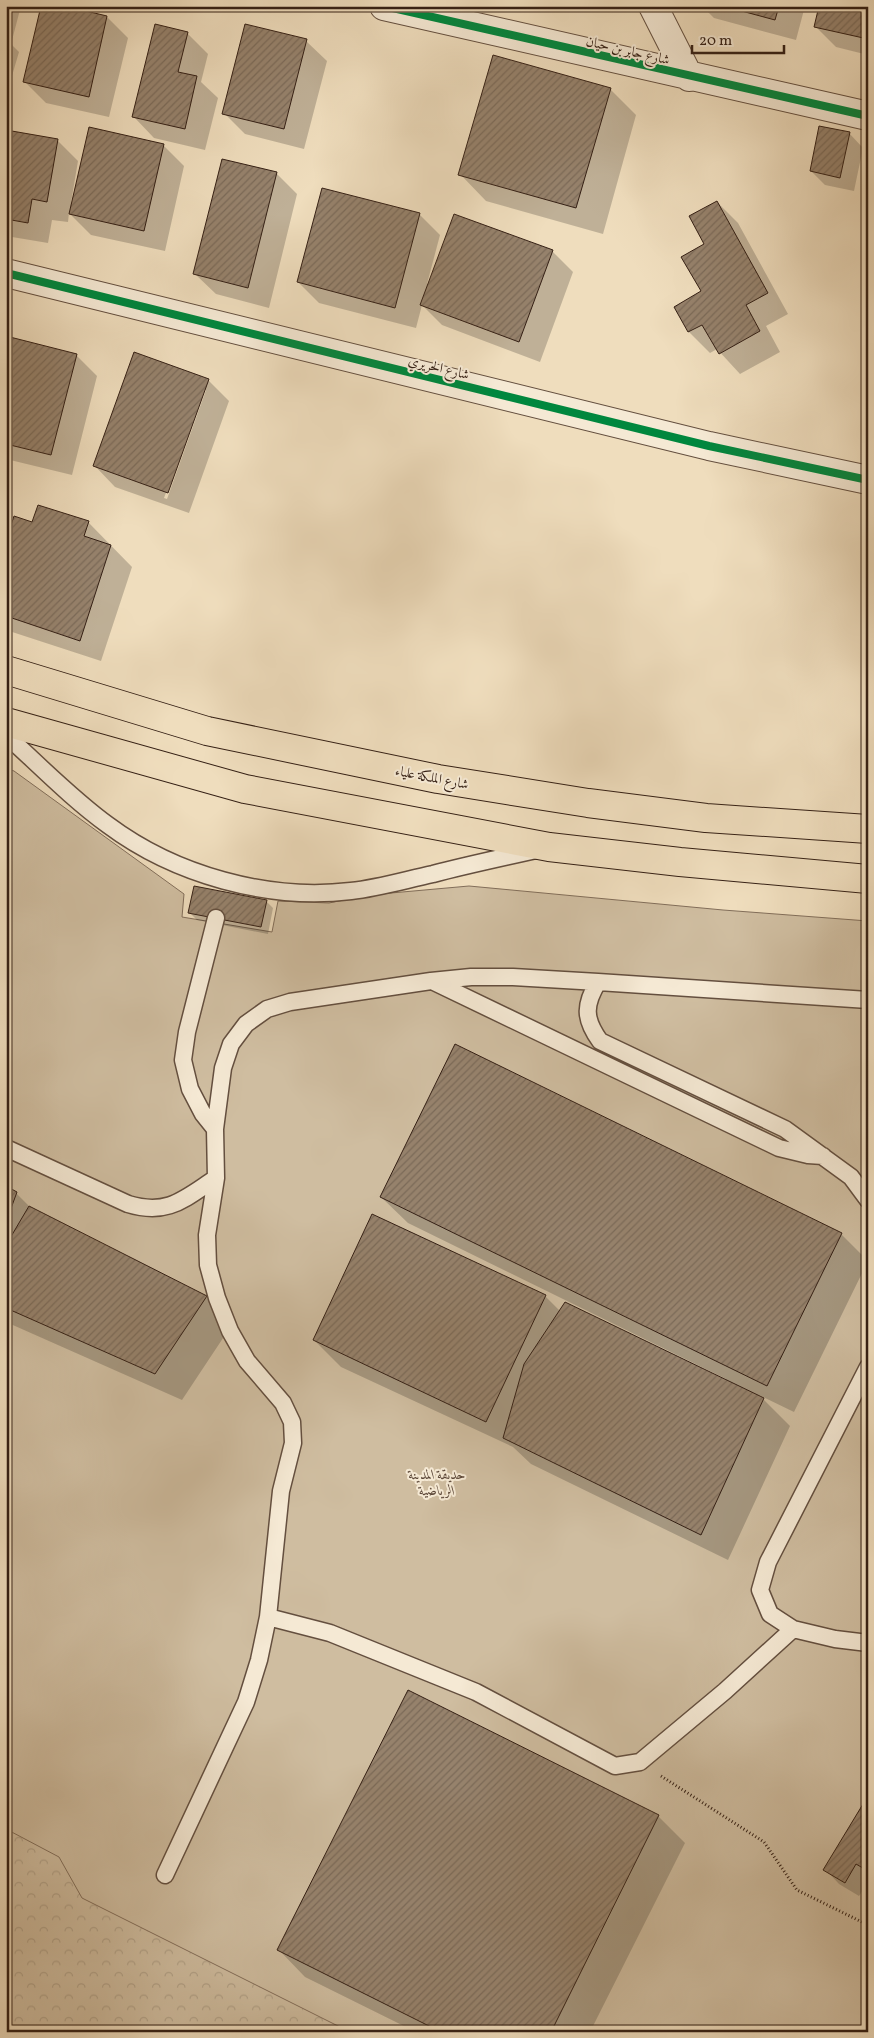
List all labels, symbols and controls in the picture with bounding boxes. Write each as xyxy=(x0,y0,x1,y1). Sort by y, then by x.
scale bar xyxy=(692,22,784,54)
text: 20 m xyxy=(699,31,732,52)
street label: شارع جابر بن حيان xyxy=(584,33,671,71)
street label: شارع الحريري xyxy=(406,352,471,386)
street label: شارع الملكة علياء xyxy=(393,762,470,796)
park label: حديقة المدينة الرياضية xyxy=(406,1466,466,1501)

